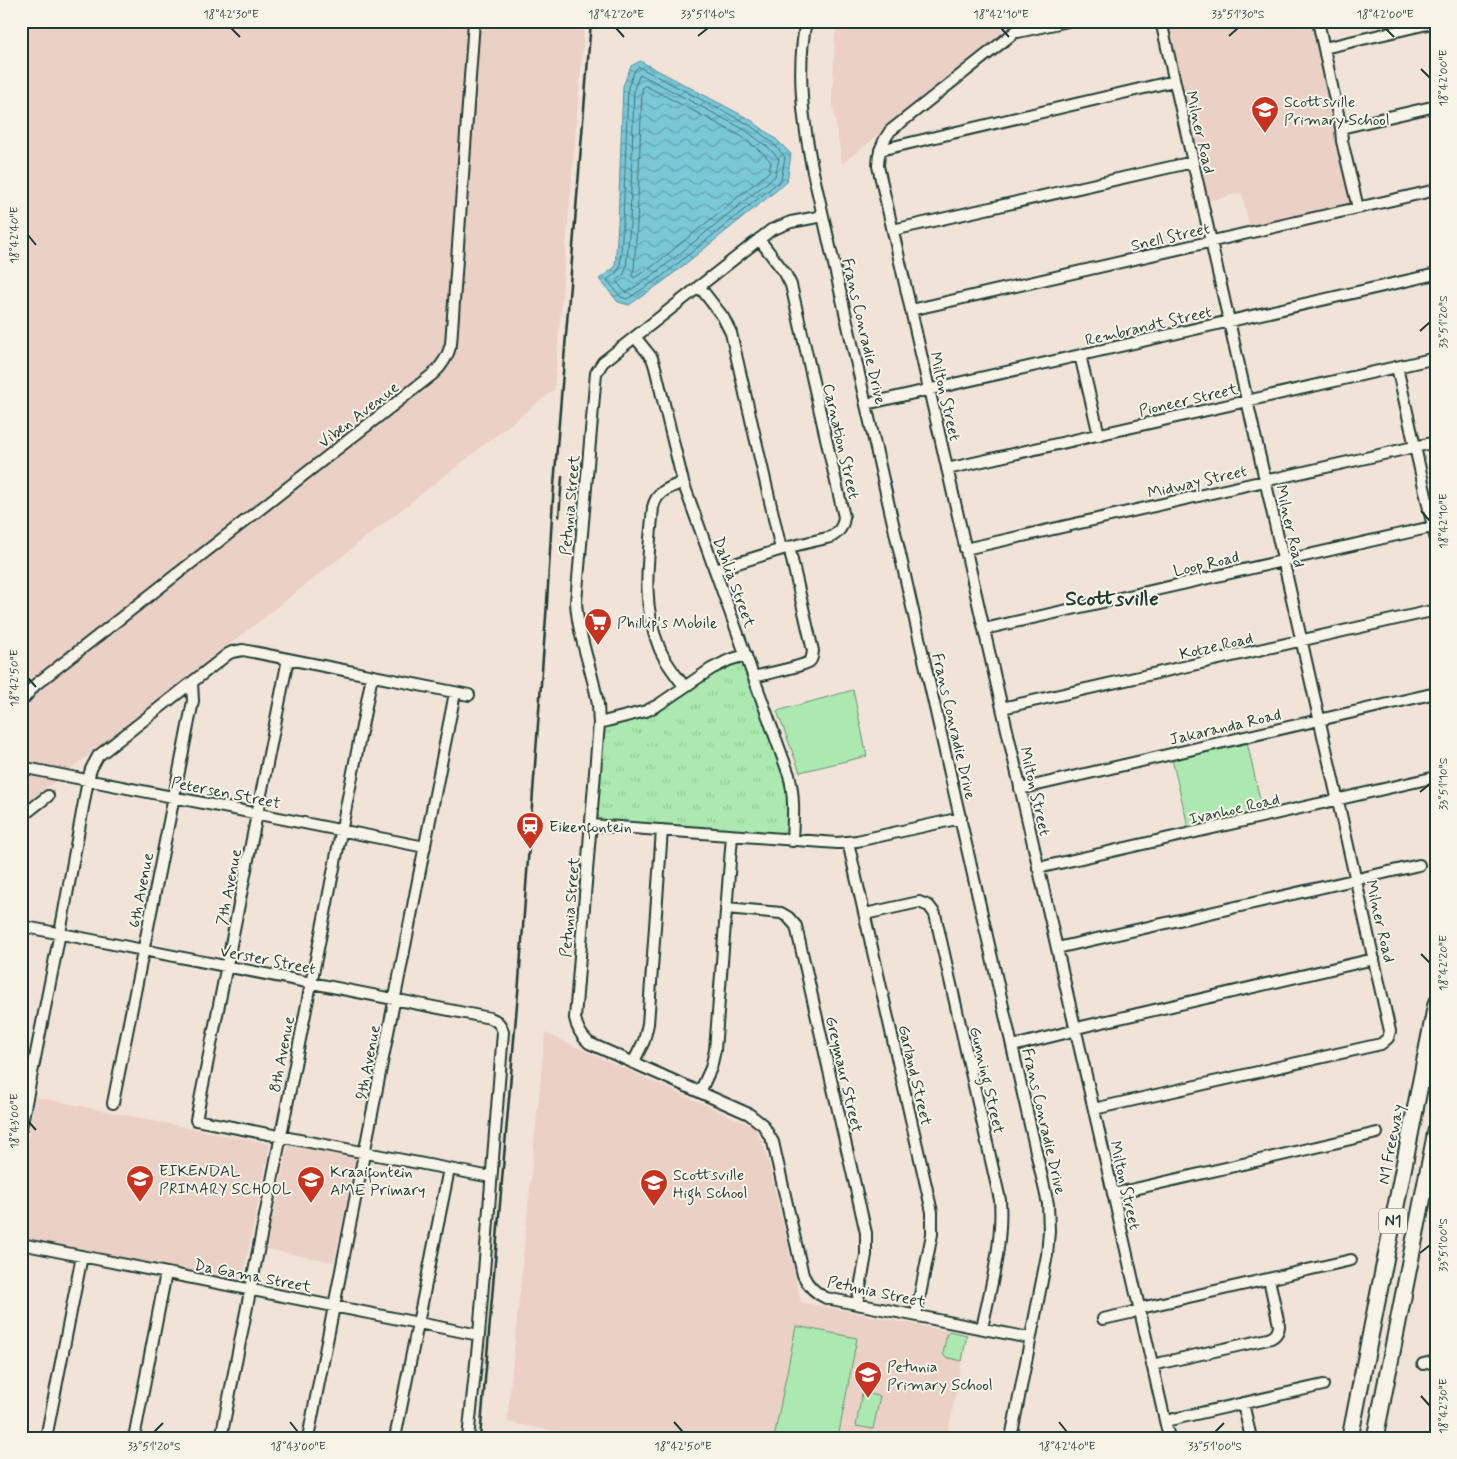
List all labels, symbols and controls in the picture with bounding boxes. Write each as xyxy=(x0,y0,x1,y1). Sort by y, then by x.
text: 18°42'30"E xyxy=(203,7,259,23)
text: 18°42'20"E xyxy=(588,7,644,23)
text: 33°51'40"S xyxy=(681,7,736,23)
text: 18°42'10"E xyxy=(973,7,1029,23)
text: 33°51'30"S xyxy=(1212,7,1265,23)
text: 18°42'00"E xyxy=(1357,7,1413,23)
text: 18°42'00"E xyxy=(1436,50,1452,106)
street label: Milner Road xyxy=(1180,89,1219,176)
place label: Scottsville Primary School xyxy=(1284,92,1390,131)
school or university icon: Scottsville Primary School xyxy=(1250,95,1280,134)
text: 18°42'40"E xyxy=(7,206,23,264)
street label: Snell Street xyxy=(1129,218,1212,257)
street label: Frans Conradie Drive xyxy=(836,256,891,407)
text: 33°51'20"S xyxy=(1436,295,1452,349)
street label: Rembrandt Street xyxy=(1083,302,1214,351)
street label: Milton Street xyxy=(924,350,965,443)
street label: Viben Avenue xyxy=(314,377,404,453)
street label: Pioneer Street xyxy=(1137,379,1240,422)
street label: Carnation Street xyxy=(817,382,864,501)
street label: Petunia Street xyxy=(556,453,585,556)
street label: Midway Street xyxy=(1146,461,1249,504)
street label: Milner Road xyxy=(1270,483,1309,570)
text: 18°42'10"E xyxy=(1436,493,1452,549)
street label: Dahlia Street xyxy=(707,534,760,631)
street label: Loop Road xyxy=(1171,547,1241,582)
district label: Scottsville xyxy=(1065,585,1159,613)
supermarket icon: Phillip's Mobile xyxy=(583,607,613,646)
place label: Phillip's Mobile xyxy=(617,613,718,634)
street label: Kotze Road xyxy=(1178,628,1255,665)
text: 18°42'50"E xyxy=(7,649,23,707)
street label: Frans Conradie Drive xyxy=(926,651,981,802)
street label: Jakaranda Road xyxy=(1167,704,1283,751)
street label: Milton Street xyxy=(1014,745,1055,838)
text: 33°51'10"S xyxy=(1436,757,1452,810)
street label: Petersen Street xyxy=(169,773,283,814)
street label: Ivanhoe Road xyxy=(1187,789,1282,830)
station icon: Eikenfontein xyxy=(515,811,545,850)
place label: Eikenfontein xyxy=(549,817,632,840)
street label: 7th Avenue xyxy=(212,847,247,927)
street label: 6th Avenue xyxy=(124,851,159,930)
street label: Petunia Street xyxy=(556,855,585,958)
street label: Milner Road xyxy=(1360,878,1399,965)
text: 18°42'20"E xyxy=(1436,935,1452,991)
street label: Verster Street xyxy=(218,941,317,980)
street label: 8th Avenue xyxy=(265,1014,300,1094)
street label: Greymaur Street xyxy=(820,1014,867,1135)
street label: 9th Avenue xyxy=(351,1023,386,1101)
street label: Garland Street xyxy=(893,1023,936,1128)
street label: Gunning Street xyxy=(963,1025,1009,1137)
street label: Frans Conradie Drive xyxy=(1016,1046,1071,1197)
text: 18°43'00"E xyxy=(7,1093,23,1149)
street label: N1 Freeway xyxy=(1373,1102,1410,1186)
street label: Milton Street xyxy=(1104,1139,1145,1232)
place label: EIKENDAL PRIMARY SCHOOL xyxy=(159,1161,292,1200)
place label: Kraaifontein AME Primary xyxy=(330,1162,425,1201)
school or university icon: EIKENDAL PRIMARY SCHOOL xyxy=(125,1164,155,1203)
school or university icon: Kraaifontein AME Primary xyxy=(296,1165,326,1204)
place label: Scottsville High School xyxy=(673,1165,748,1205)
school or university icon: Scottsville High School xyxy=(639,1168,669,1207)
road number: N1 xyxy=(1379,1208,1407,1234)
text: 33°51'00"S xyxy=(1436,1218,1452,1272)
street label: Da Gama Street xyxy=(192,1255,314,1298)
street label: Petunia Street xyxy=(825,1272,929,1313)
place label: Petunia Primary School xyxy=(887,1357,993,1396)
school or university icon: Petunia Primary School xyxy=(853,1360,883,1399)
text: 18°42'30"E xyxy=(1436,1378,1452,1434)
text: 33°51'20"S xyxy=(127,1439,181,1455)
text: 18°43'00"E xyxy=(270,1439,326,1455)
text: 18°42'50"E xyxy=(654,1439,712,1455)
text: 18°42'40"E xyxy=(1038,1439,1096,1455)
text: 33°51'00"S xyxy=(1188,1439,1242,1455)

